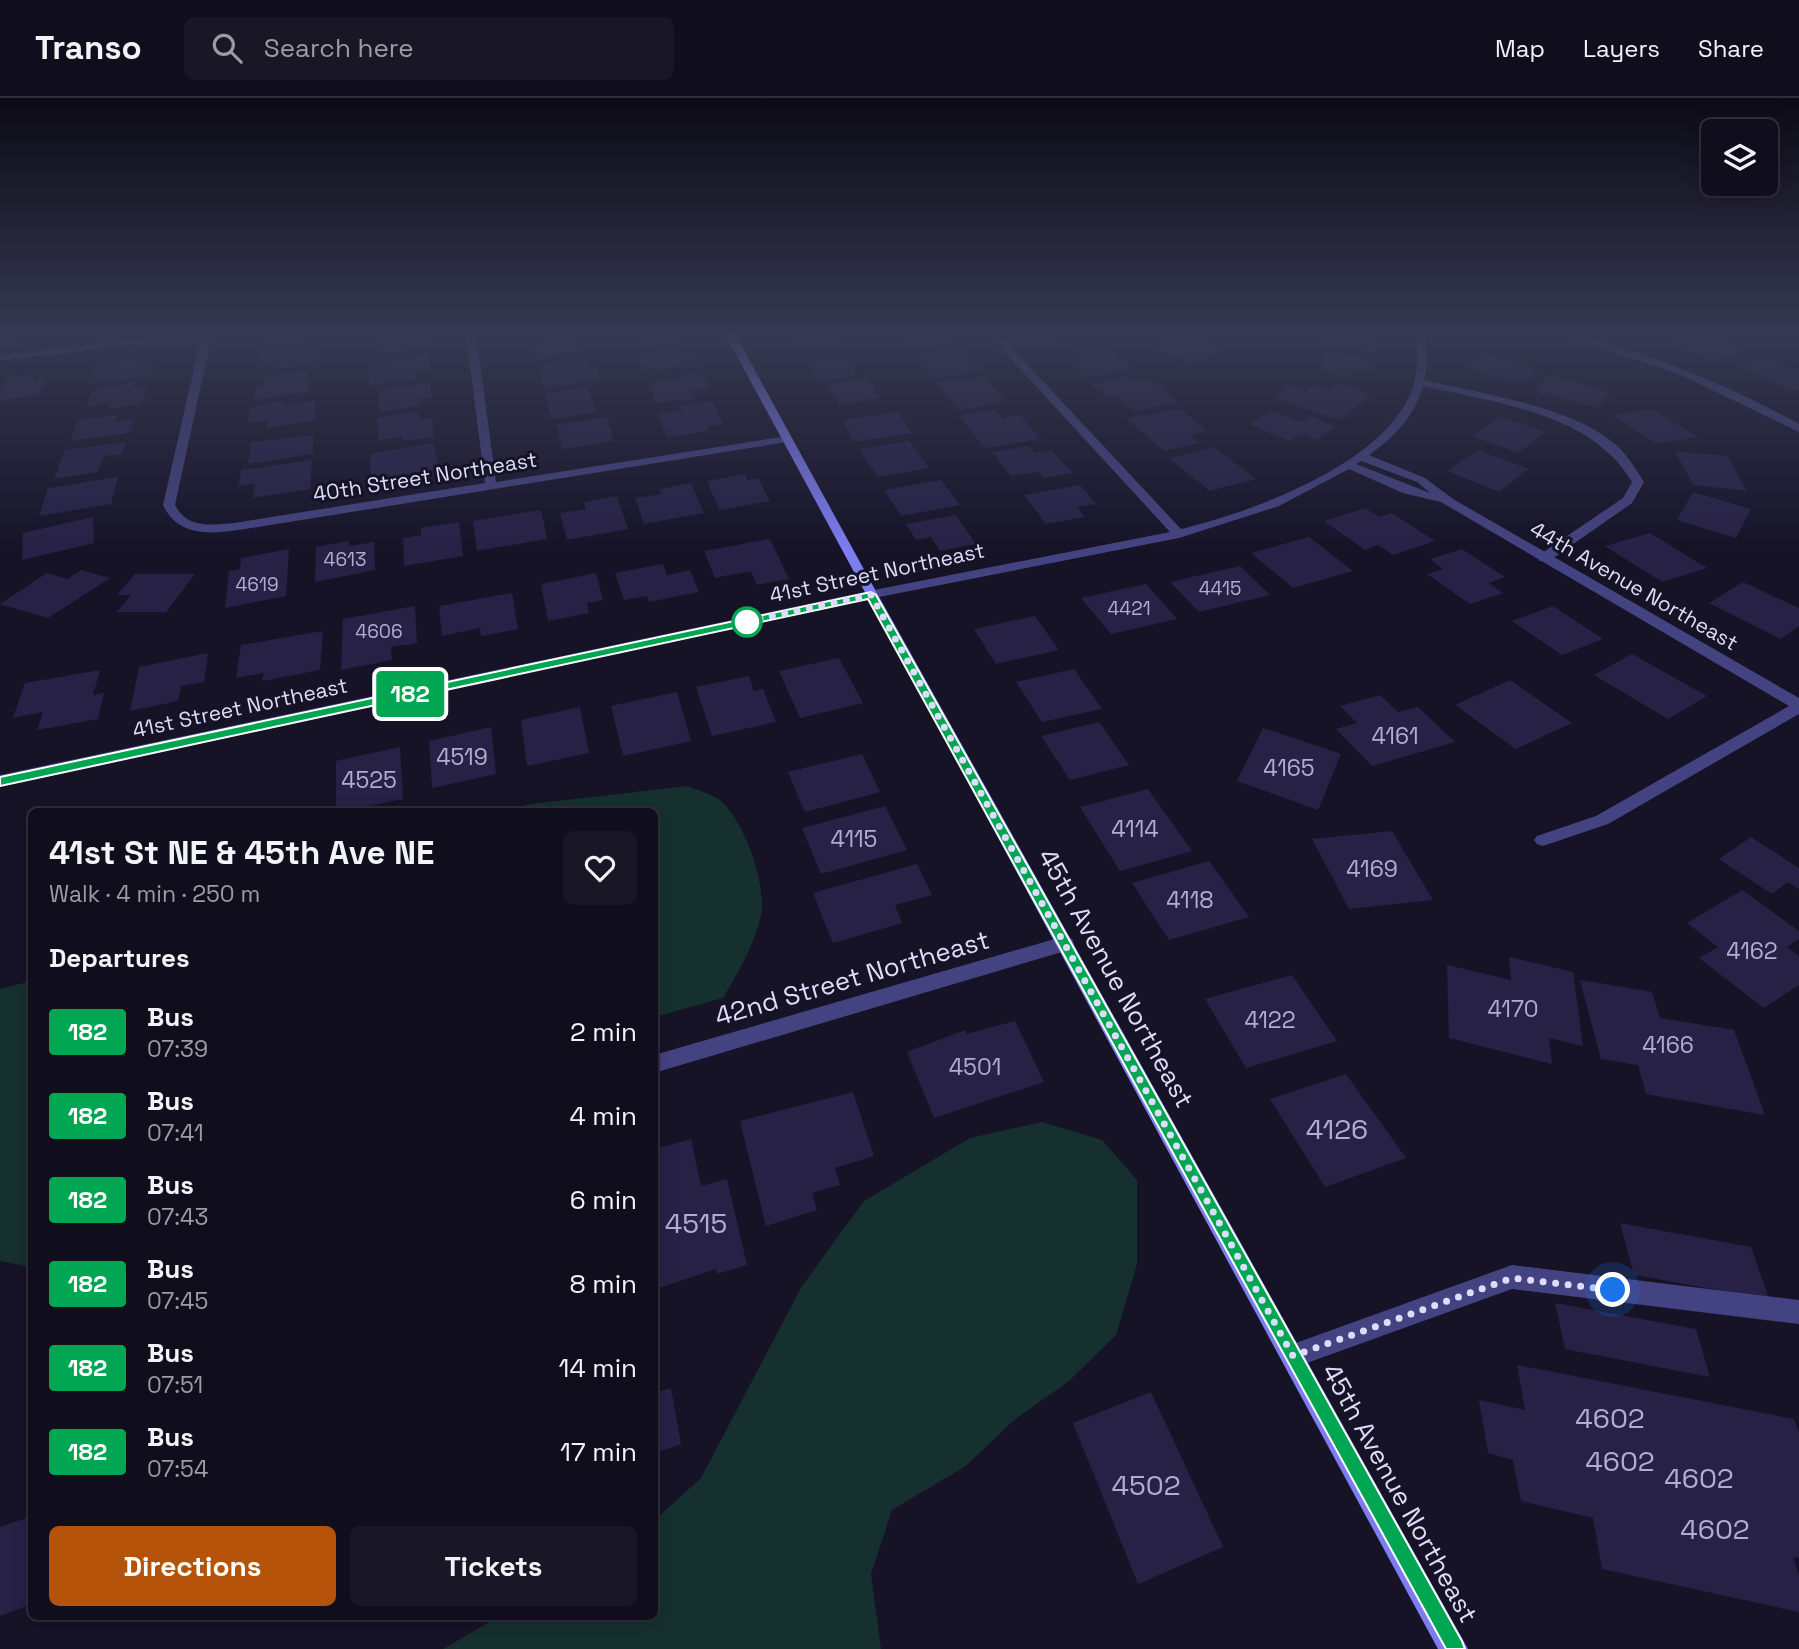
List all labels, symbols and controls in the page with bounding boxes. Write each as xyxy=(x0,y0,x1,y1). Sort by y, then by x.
search box xyxy=(184,17,674,80)
text: Transo xyxy=(35,27,142,69)
icon: search xyxy=(208,29,246,67)
text: Search here xyxy=(264,31,414,65)
text: Map xyxy=(1495,33,1545,64)
text: Layers xyxy=(1583,33,1660,64)
text: Share xyxy=(1698,33,1764,64)
map controls xyxy=(1701,119,1778,196)
button: layers xyxy=(1701,119,1778,196)
street label: 40th Street Northeast xyxy=(311,445,539,508)
street label: 44th Avenue Northeast xyxy=(1525,515,1743,656)
street label: 41st Street Northeast xyxy=(767,537,987,608)
house number: 4613 xyxy=(324,547,366,572)
house number: 4619 xyxy=(235,572,279,597)
house number: 4415 xyxy=(1199,576,1241,601)
house number: 4421 xyxy=(1107,596,1151,621)
unlabelled marker xyxy=(732,607,762,637)
house number: 4606 xyxy=(355,619,403,644)
line badge: 182 xyxy=(370,671,450,717)
street label: 41st Street Northeast xyxy=(130,672,350,743)
text: 182 xyxy=(390,678,430,709)
house number: 4161 xyxy=(1371,721,1419,751)
house number: 4519 xyxy=(436,742,488,772)
house number: 4165 xyxy=(1263,753,1315,783)
house number: 4525 xyxy=(341,765,397,795)
house number: 4114 xyxy=(1111,814,1159,844)
house number: 4115 xyxy=(831,824,877,854)
button: heart xyxy=(563,831,637,905)
text: 41st St NE & 45th Ave NE xyxy=(49,832,434,874)
street label: 45th Avenue Northeast xyxy=(1031,842,1201,1114)
house number: 4169 xyxy=(1346,854,1398,884)
text: Walk · 4 min · 250 m xyxy=(49,879,260,909)
house number: 4118 xyxy=(1166,885,1214,915)
street label: 42nd Street Northeast xyxy=(711,923,993,1033)
house number: 4162 xyxy=(1726,936,1778,966)
text: Departures xyxy=(49,941,190,975)
house number: 4170 xyxy=(1488,994,1538,1024)
text: Bus xyxy=(147,1000,194,1034)
house number: 4122 xyxy=(1244,1005,1296,1035)
text: 2 min xyxy=(570,1015,637,1049)
text: 182 xyxy=(68,1016,107,1047)
house number: 4166 xyxy=(1642,1030,1694,1060)
text: 07:39 xyxy=(147,1034,208,1064)
house number: 4501 xyxy=(949,1052,1001,1082)
text: Bus xyxy=(147,1084,194,1118)
text: 4 min xyxy=(569,1099,637,1133)
text: 182 xyxy=(68,1100,107,1131)
house number: 4126 xyxy=(1306,1111,1368,1147)
text: 07:41 xyxy=(147,1118,204,1148)
text: Bus xyxy=(147,1168,194,1202)
text: 6 min xyxy=(570,1183,637,1217)
text: 182 xyxy=(68,1184,107,1215)
text: 07:43 xyxy=(147,1202,208,1232)
house number: 4515 xyxy=(665,1205,727,1241)
text: Bus xyxy=(147,1252,194,1286)
text: 8 min xyxy=(569,1267,637,1301)
text: 182 xyxy=(68,1268,107,1299)
your location xyxy=(1595,1272,1630,1307)
text: 07:45 xyxy=(147,1286,208,1316)
text: Bus xyxy=(147,1336,194,1370)
text: 14 min xyxy=(559,1351,637,1385)
text: 182 xyxy=(68,1352,107,1383)
street label: 45th Avenue Northeast xyxy=(1315,1357,1485,1629)
text: 07:51 xyxy=(147,1370,203,1400)
house number: 4602 xyxy=(1575,1400,1645,1436)
text: Bus xyxy=(147,1420,194,1454)
text: 17 min xyxy=(560,1435,637,1469)
text: 182 xyxy=(68,1436,107,1467)
house number: 4602 xyxy=(1585,1443,1655,1479)
text: 07:54 xyxy=(147,1454,208,1484)
house number: 4602 xyxy=(1664,1460,1734,1496)
house number: 4502 xyxy=(1111,1467,1181,1503)
house number: 4602 xyxy=(1680,1511,1750,1547)
button: Directions xyxy=(49,1526,336,1606)
button: Tickets xyxy=(350,1526,637,1606)

